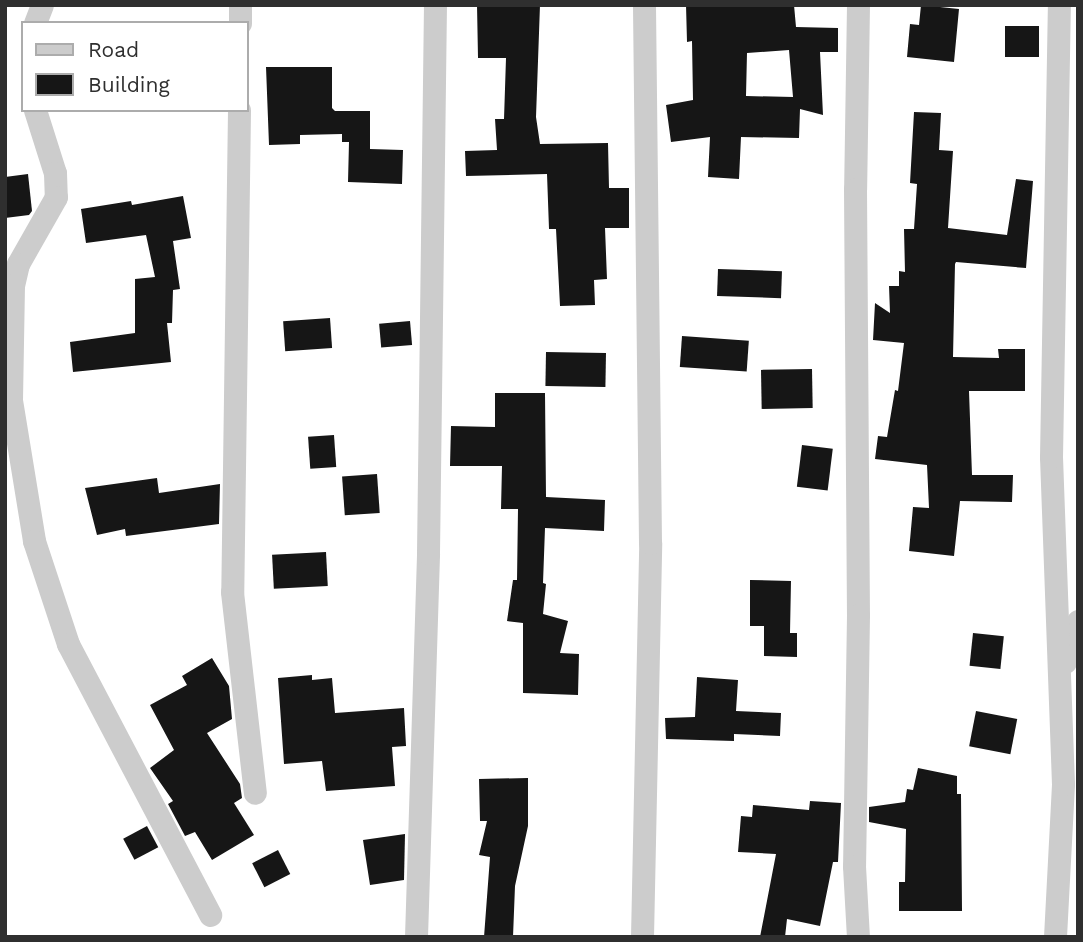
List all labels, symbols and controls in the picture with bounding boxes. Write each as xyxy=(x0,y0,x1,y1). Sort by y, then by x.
legend xyxy=(21,21,248,112)
text: Road xyxy=(88,37,139,62)
text: Building xyxy=(88,72,170,97)

